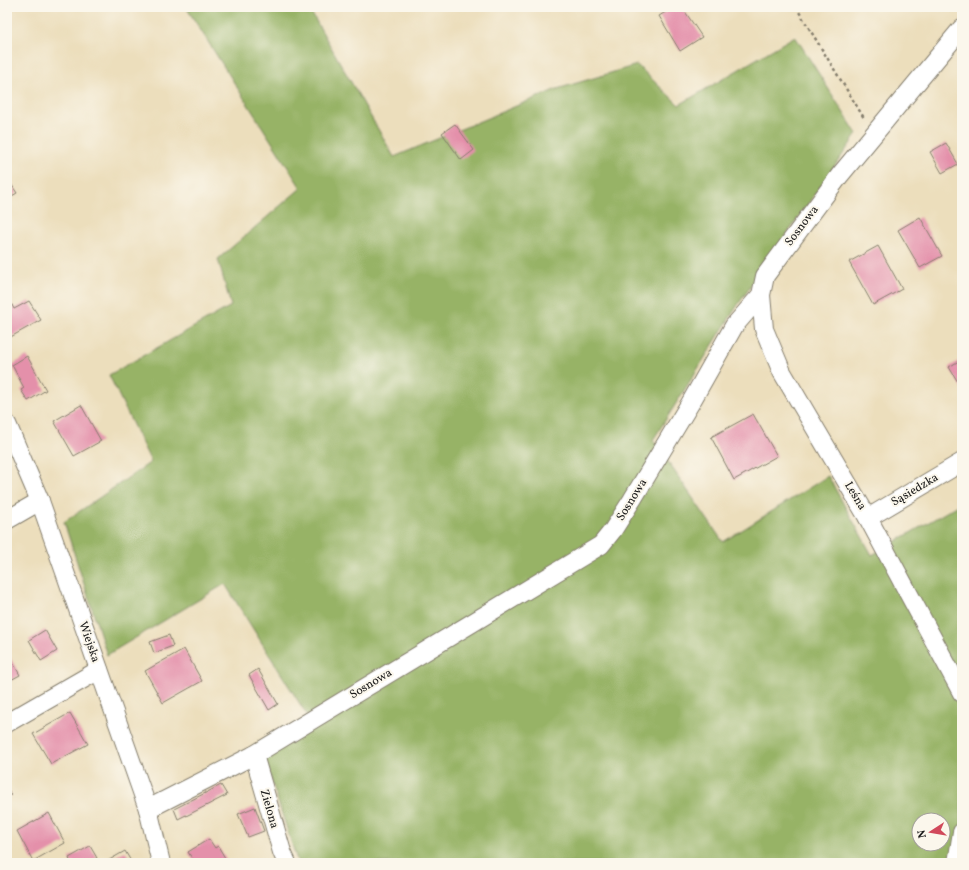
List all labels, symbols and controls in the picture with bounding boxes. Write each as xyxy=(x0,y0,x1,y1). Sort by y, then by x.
street label: Sosnowa xyxy=(782,202,822,250)
street label: Sąsiedzka xyxy=(888,470,942,510)
street label: Sosnowa xyxy=(613,476,651,524)
street label: Leśna xyxy=(840,479,870,513)
street label: Wiejska xyxy=(75,620,103,664)
street label: Sosnowa xyxy=(347,665,395,703)
street label: Zielona xyxy=(256,788,282,830)
north arrow xyxy=(911,812,951,852)
text: N xyxy=(915,828,931,839)

